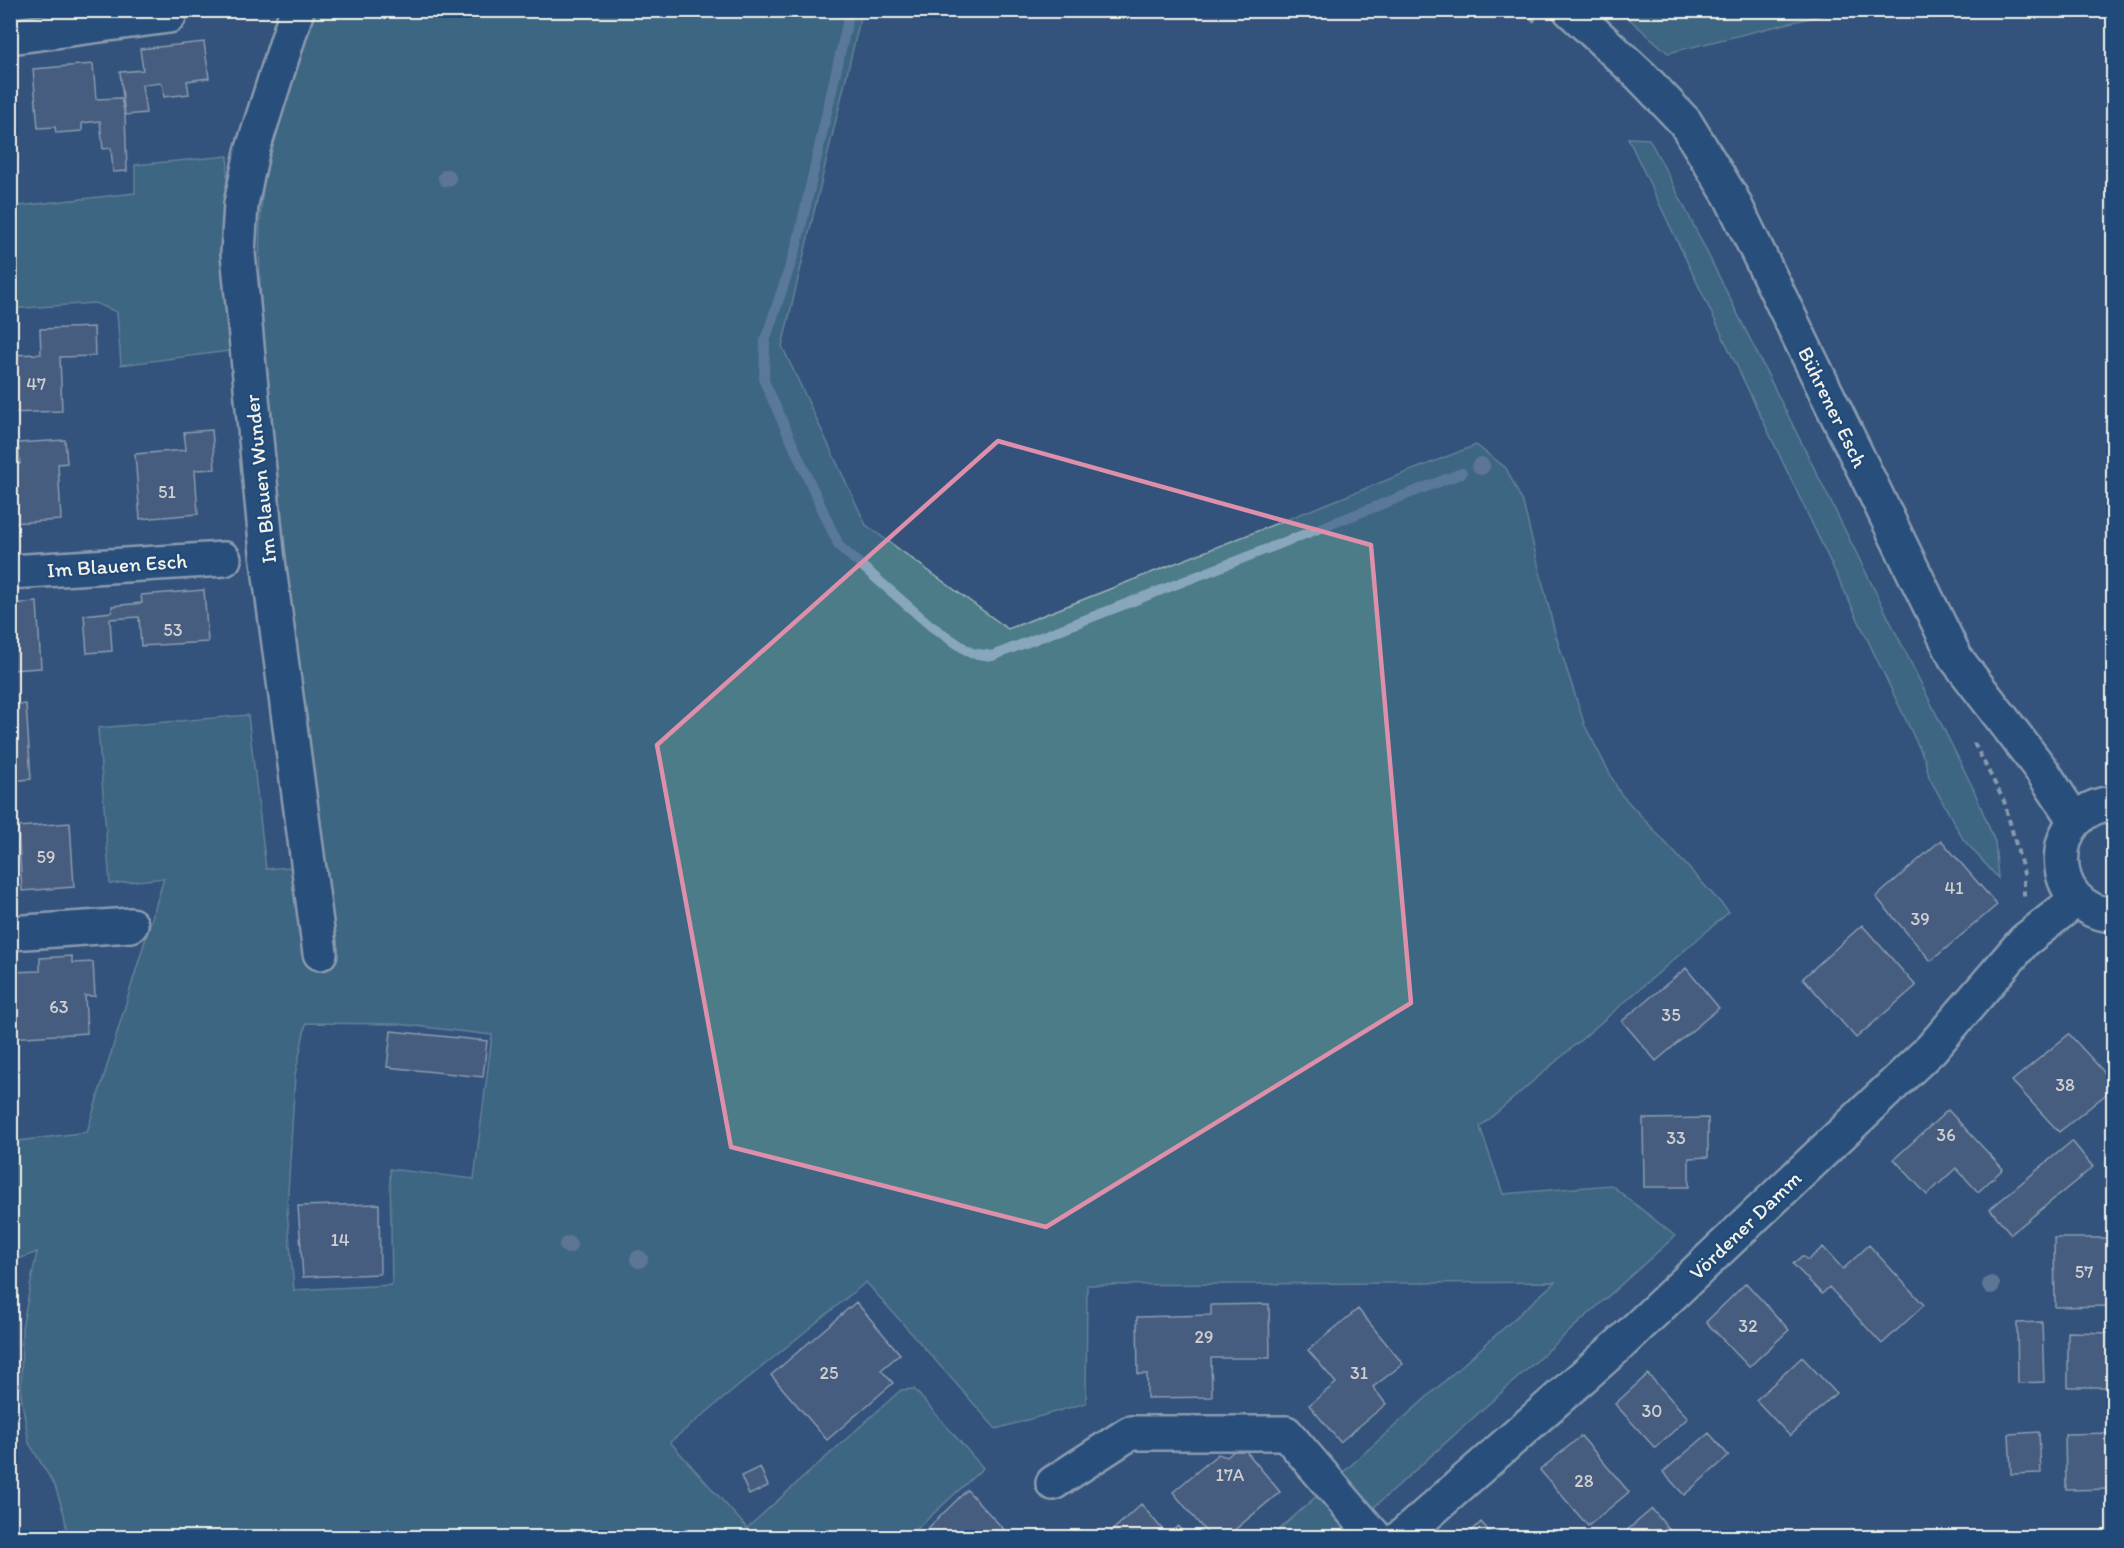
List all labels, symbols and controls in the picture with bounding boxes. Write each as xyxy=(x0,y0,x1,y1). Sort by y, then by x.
street label: Bührener Esch xyxy=(1793,342,1873,472)
house number: 47 xyxy=(26,373,46,395)
street label: Im Blauen Wunder xyxy=(239,393,281,565)
house number: 51 xyxy=(158,481,176,503)
street label: Im Blauen Esch xyxy=(46,548,188,582)
house number: 53 xyxy=(163,619,183,641)
house number: 59 xyxy=(37,846,55,868)
house number: 41 xyxy=(1944,877,1964,899)
house number: 39 xyxy=(1910,908,1930,930)
house number: 63 xyxy=(49,996,69,1018)
house number: 35 xyxy=(1661,1004,1681,1026)
house number: 38 xyxy=(2055,1074,2075,1096)
house number: 36 xyxy=(1936,1124,1956,1146)
house number: 33 xyxy=(1666,1127,1686,1149)
street label: Vördener Damm xyxy=(1684,1165,1806,1285)
house number: 14 xyxy=(330,1229,350,1251)
house number: 57 xyxy=(2075,1261,2093,1283)
house number: 32 xyxy=(1738,1315,1758,1337)
house number: 29 xyxy=(1195,1326,1213,1348)
house number: 25 xyxy=(820,1362,838,1384)
house number: 31 xyxy=(1350,1362,1368,1384)
house number: 30 xyxy=(1642,1400,1662,1422)
house number: 17A xyxy=(1216,1464,1245,1486)
house number: 28 xyxy=(1574,1470,1594,1492)

